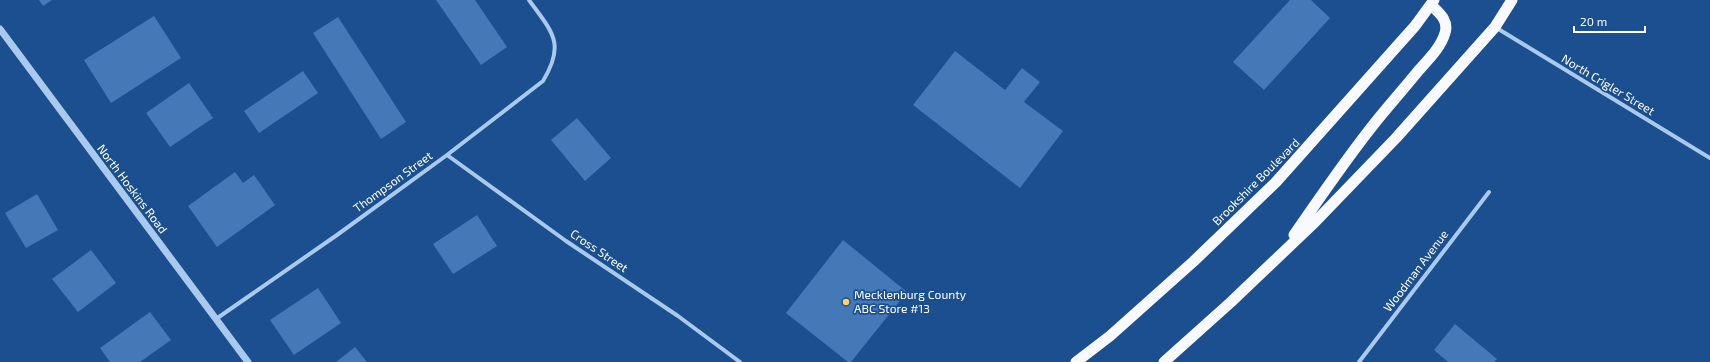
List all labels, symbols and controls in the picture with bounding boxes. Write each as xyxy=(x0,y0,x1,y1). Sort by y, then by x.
scale bar xyxy=(1574,8,1645,34)
text: 20 m xyxy=(1580,14,1607,28)
street label: North Crigler Street xyxy=(1559,51,1658,118)
street label: Brookshire Boulevard xyxy=(1209,135,1302,228)
street label: North Hoskins Road xyxy=(95,141,171,236)
street label: Thompson Street xyxy=(350,148,435,215)
street label: Cross Street xyxy=(568,226,631,275)
street label: Woodman Avenue xyxy=(1380,227,1450,314)
place label: Mecklenburg County ABC Store #13 xyxy=(854,287,967,315)
marker: Mecklenburg County ABC Store #13 xyxy=(841,297,851,307)

